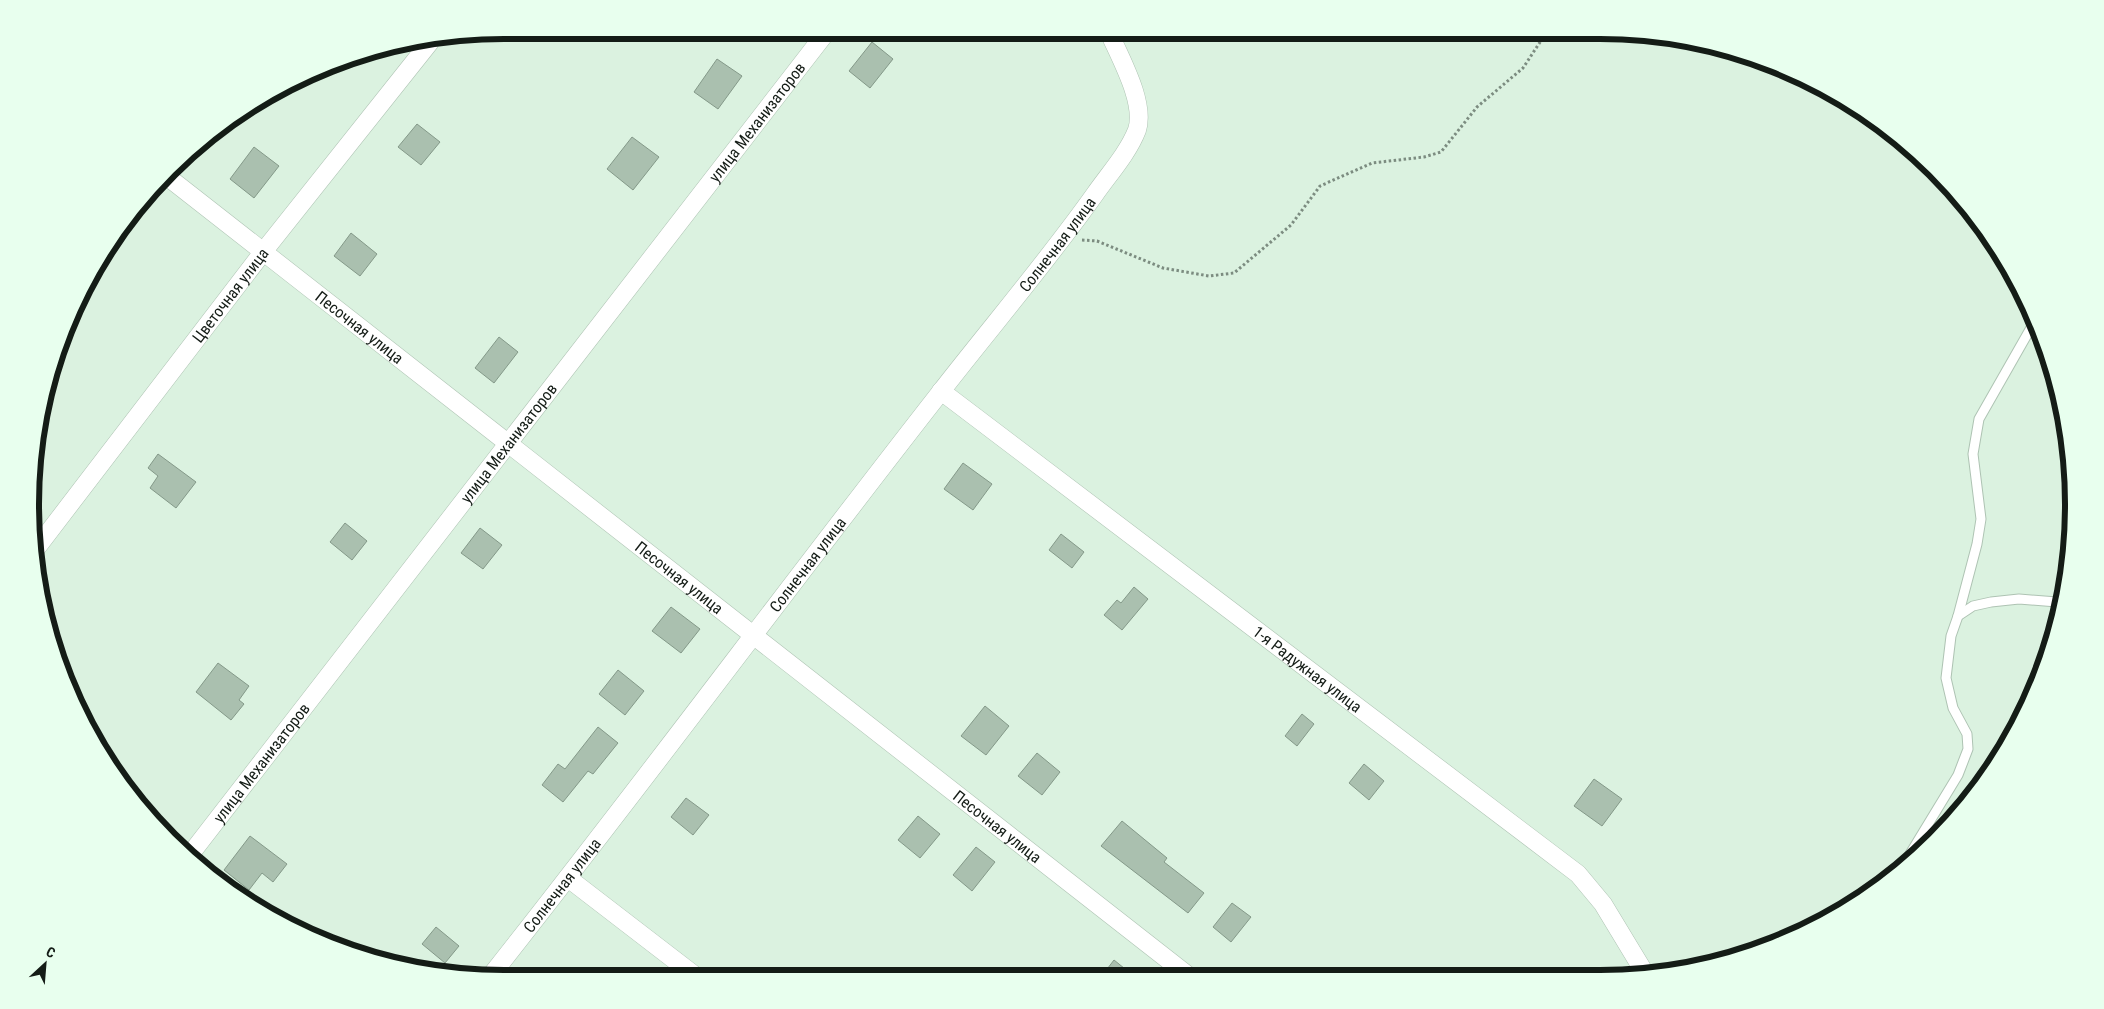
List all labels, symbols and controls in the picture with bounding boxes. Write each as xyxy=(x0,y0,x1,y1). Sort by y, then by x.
street label: улица Механизаторов xyxy=(705,58,809,186)
street label: Солнечная улица xyxy=(1015,193,1099,296)
street label: Цветочная улица xyxy=(188,244,272,346)
street label: Песочная улица xyxy=(312,287,407,367)
street label: улица Механизаторов xyxy=(456,379,561,507)
street label: Солнечная улица xyxy=(765,513,850,616)
street label: Песочная улица xyxy=(632,537,727,618)
street label: 1-я Радужная улица xyxy=(1249,622,1366,716)
street label: улица Механизаторов xyxy=(209,699,313,826)
street label: Песочная улица xyxy=(950,786,1045,867)
street label: Солнечная улица xyxy=(519,834,604,936)
north arrow xyxy=(20,939,70,989)
text: С xyxy=(44,943,58,961)

